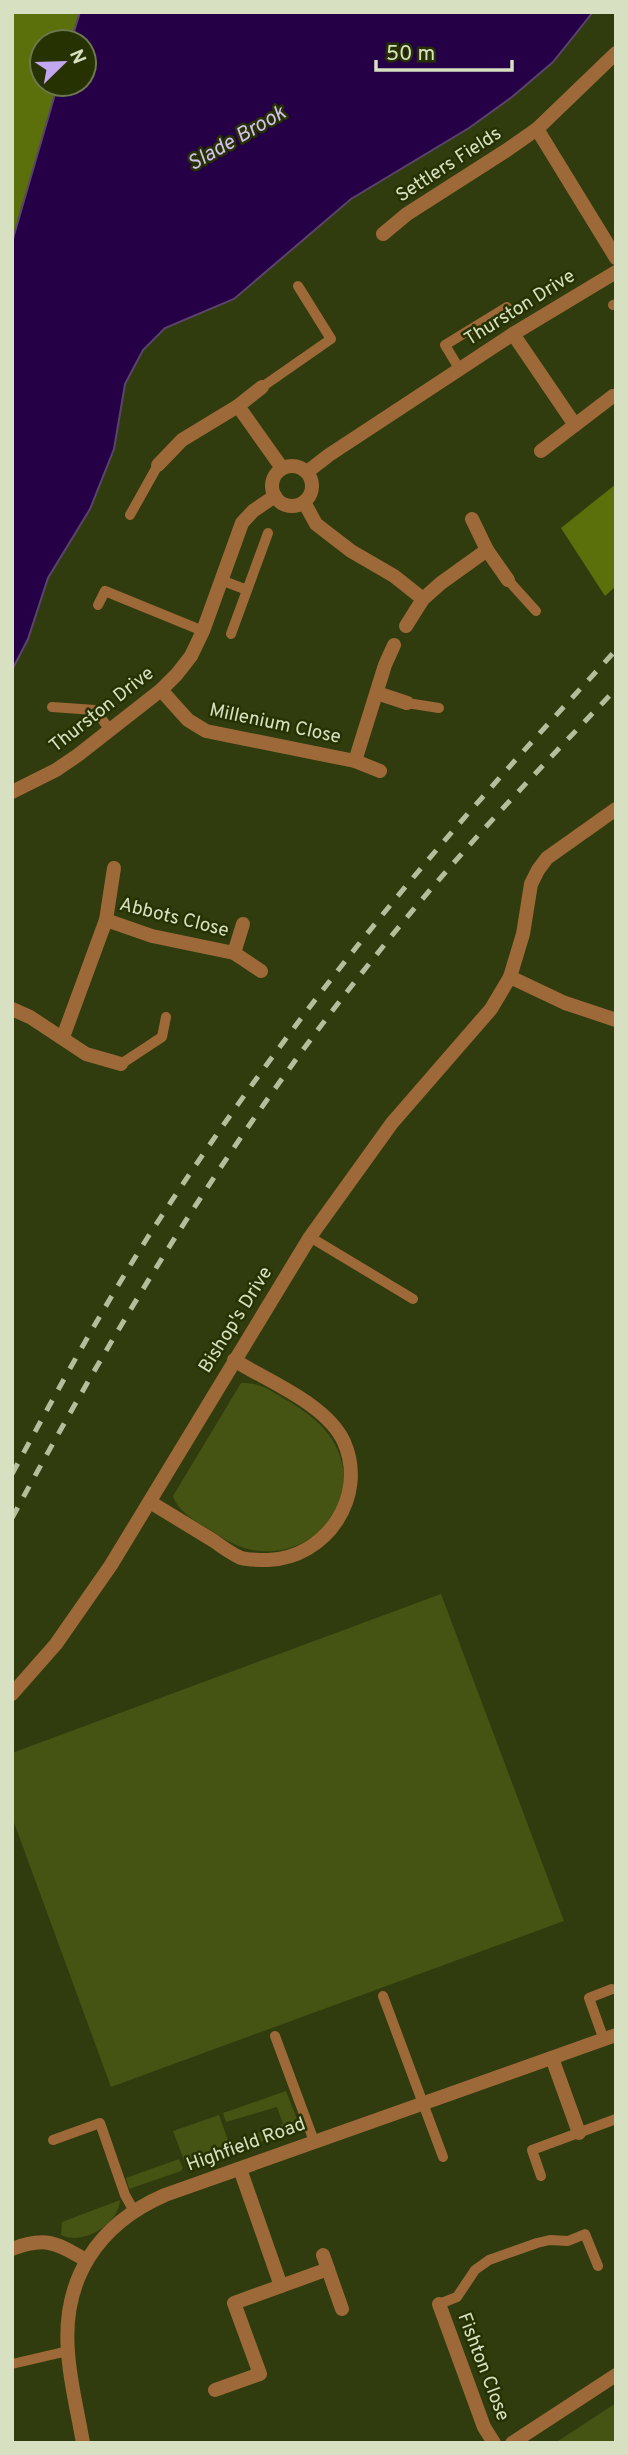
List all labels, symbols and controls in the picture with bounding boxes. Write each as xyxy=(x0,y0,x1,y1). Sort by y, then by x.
north arrow xyxy=(28,28,98,98)
scale bar xyxy=(376,28,512,72)
text: 50 m xyxy=(386,41,435,68)
text: N xyxy=(63,46,91,68)
water label: Slade Brook xyxy=(183,100,291,178)
street label: Settlers Fields xyxy=(392,122,506,208)
street label: Thurston Drive xyxy=(460,264,580,352)
street label: Thurston Drive xyxy=(45,662,159,758)
street label: Millenium Close xyxy=(207,698,343,750)
street label: Abbots Close xyxy=(117,893,231,943)
street label: Bishop's Drive xyxy=(194,1262,278,1378)
street label: Highfield Road xyxy=(183,2112,309,2178)
street label: Fishton Close xyxy=(451,2309,515,2425)

